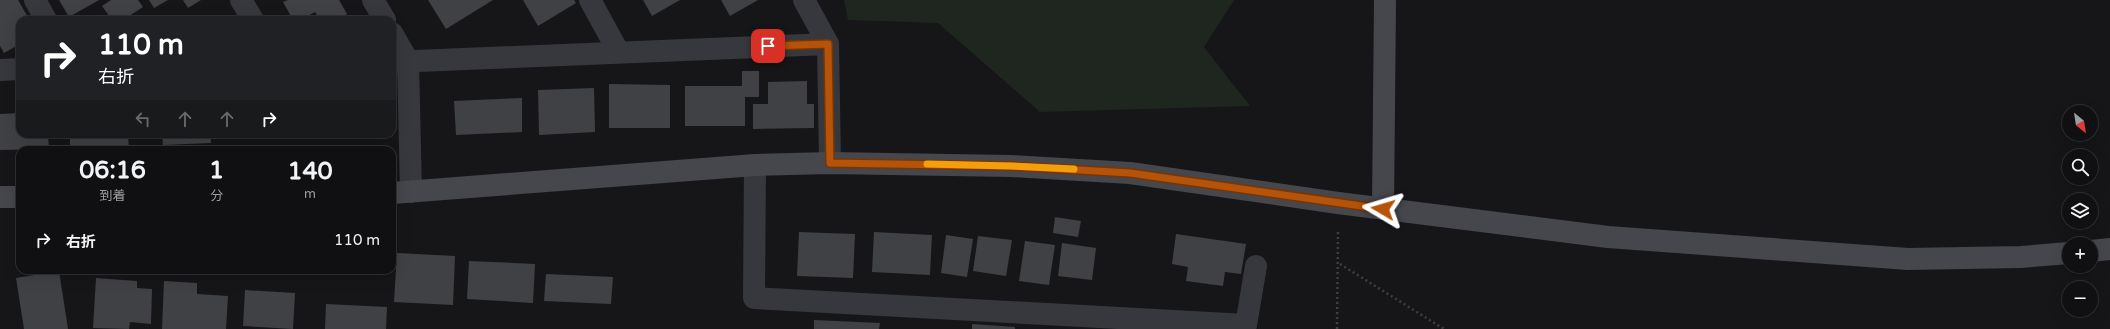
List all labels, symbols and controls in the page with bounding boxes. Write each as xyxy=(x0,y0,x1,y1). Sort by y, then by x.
text: 110 m xyxy=(98,28,184,62)
pin xyxy=(751,29,785,63)
icon: right xyxy=(32,32,84,84)
icon: arrive xyxy=(757,35,779,57)
text: 右折 xyxy=(98,66,134,88)
north arrow xyxy=(2062,105,2098,141)
map controls xyxy=(2062,105,2098,317)
icon: left xyxy=(132,108,154,130)
icon: ahead xyxy=(174,108,196,130)
icon: ahead xyxy=(216,108,238,130)
icon: right xyxy=(258,108,280,130)
button: search xyxy=(2062,149,2098,185)
text: 06:16 xyxy=(79,156,146,185)
text: 1 xyxy=(209,156,224,185)
text: 140 xyxy=(287,157,333,186)
text: m xyxy=(304,186,316,202)
text: 到着 xyxy=(100,188,126,204)
text: 分 xyxy=(210,188,223,204)
position arrow xyxy=(1362,188,1404,230)
button: layers xyxy=(2062,193,2098,229)
icon: right xyxy=(32,229,54,251)
text: 110 m xyxy=(334,231,380,249)
text: 右折 xyxy=(66,233,96,251)
button: + xyxy=(2062,237,2098,273)
button: − xyxy=(2062,281,2098,317)

